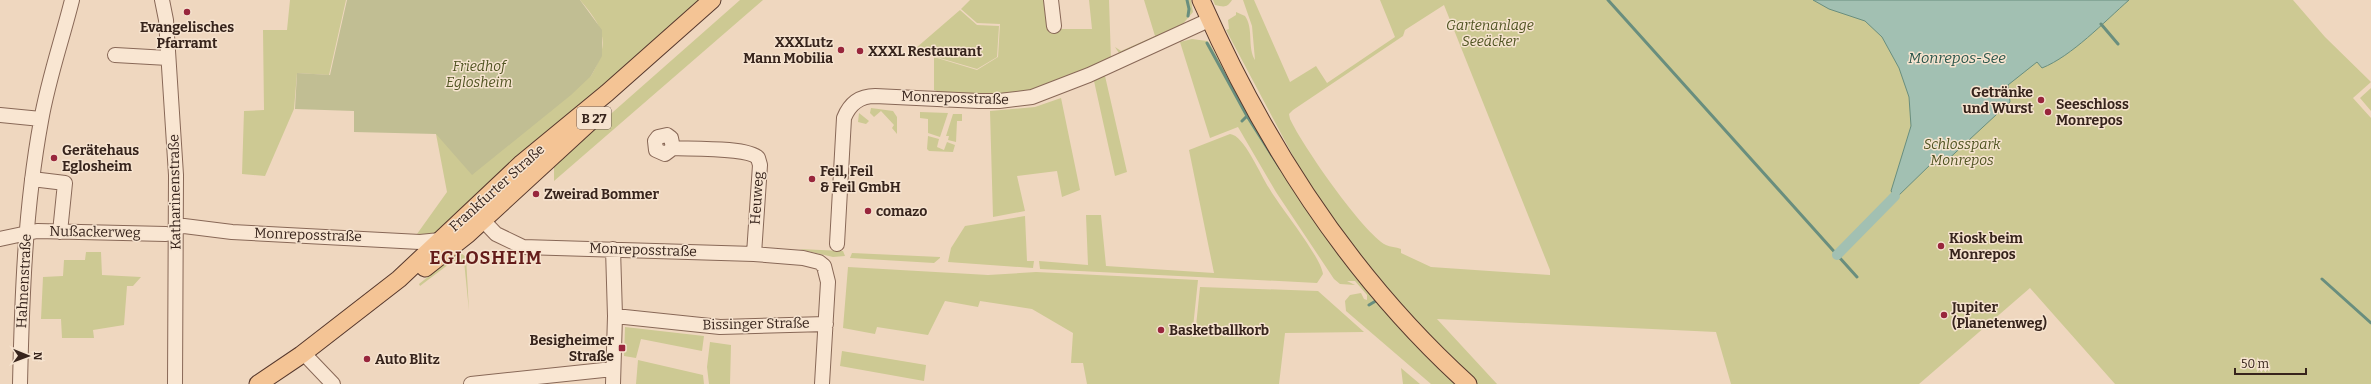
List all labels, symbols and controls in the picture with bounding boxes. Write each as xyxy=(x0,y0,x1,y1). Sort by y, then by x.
marker: Evangelisches Pfarramt xyxy=(182,7,192,17)
park label: Gartenanlage Seeäcker xyxy=(1446,17,1534,50)
place label: Evangelisches Pfarramt xyxy=(140,19,234,52)
place label: XXXLutz Mann Mobilia xyxy=(743,34,833,67)
place label: XXXL Restaurant xyxy=(868,43,982,60)
marker: XXXLutz Mann Mobilia xyxy=(836,45,846,55)
marker: XXXL Restaurant xyxy=(855,46,865,56)
water label: Monrepos-See xyxy=(1908,49,2006,67)
park label: Friedhof Eglosheim xyxy=(446,58,512,91)
place label: Getränke und Wurst xyxy=(1963,84,2033,117)
street label: Monreposstraße xyxy=(901,88,1009,108)
marker: Getränke und Wurst xyxy=(2036,95,2046,105)
place label: Seeschloss Monrepos xyxy=(2056,96,2129,129)
road number: B 27 xyxy=(577,107,611,129)
marker: Seeschloss Monrepos xyxy=(2043,107,2053,117)
street label: Katharinenstraße xyxy=(165,134,185,250)
park label: Schlosspark Monrepos xyxy=(1923,136,2001,169)
street label: Frankfurter Straße xyxy=(446,141,548,235)
place label: Gerätehaus Eglosheim xyxy=(62,142,139,175)
marker: Gerätehaus Eglosheim xyxy=(49,153,59,163)
place label: Feil, Feil & Feil GmbH xyxy=(820,163,901,196)
street label: Heuweg xyxy=(747,171,767,225)
marker: Feil, Feil & Feil GmbH xyxy=(807,174,817,184)
place label: Zweirad Bommer xyxy=(544,186,659,203)
marker: Zweirad Bommer xyxy=(531,189,541,199)
place label: comazo xyxy=(876,203,927,220)
marker: comazo xyxy=(863,206,873,216)
street label: Nußackerweg xyxy=(49,223,141,241)
street label: Monreposstraße xyxy=(254,225,362,245)
place label: Kiosk beim Monrepos xyxy=(1949,230,2024,263)
street label: Hahnenstraße xyxy=(13,233,35,329)
street label: Monreposstraße xyxy=(589,240,697,260)
marker: Kiosk beim Monrepos xyxy=(1936,241,1946,251)
district label: EGLOSHEIM xyxy=(429,247,543,269)
place label: Jupiter (Planetenweg) xyxy=(1951,299,2047,332)
marker: Jupiter (Planetenweg) xyxy=(1939,310,1949,320)
street label: Bissinger Straße xyxy=(702,315,810,333)
place label: Basketballkorb xyxy=(1169,322,1269,339)
marker: Basketballkorb xyxy=(1156,325,1166,335)
place label: Besigheimer Straße xyxy=(529,332,614,365)
north arrow xyxy=(8,336,48,376)
marker: Besigheimer Straße xyxy=(617,343,627,353)
scale bar xyxy=(2235,350,2306,376)
place label: Auto Blitz xyxy=(375,351,440,368)
text: N xyxy=(31,352,44,361)
marker: Auto Blitz xyxy=(362,354,372,364)
text: 50 m xyxy=(2241,357,2270,371)

